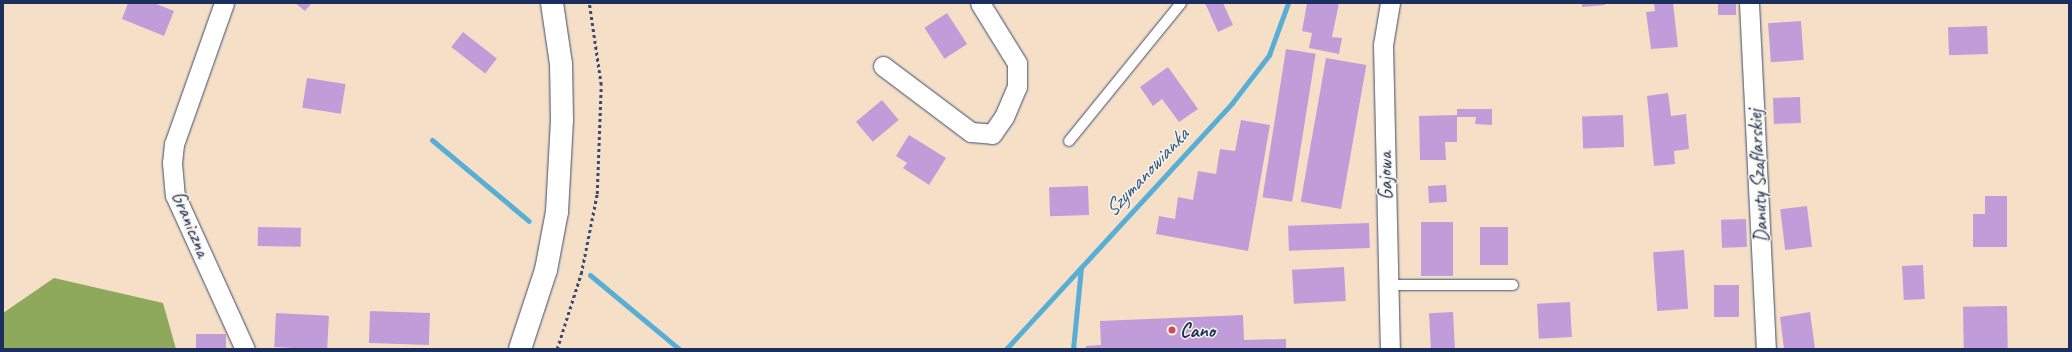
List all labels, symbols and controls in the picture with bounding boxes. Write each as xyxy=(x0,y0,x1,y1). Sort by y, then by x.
street label: Danuty Szaflarskiej xyxy=(1743,109,1773,243)
water label: Szymanowianka xyxy=(1099,123,1193,221)
street label: Gajowa xyxy=(1372,152,1398,200)
street label: Graniczna xyxy=(166,187,216,261)
place label: Cano xyxy=(1180,318,1215,342)
marker: Cano xyxy=(1167,325,1177,335)

